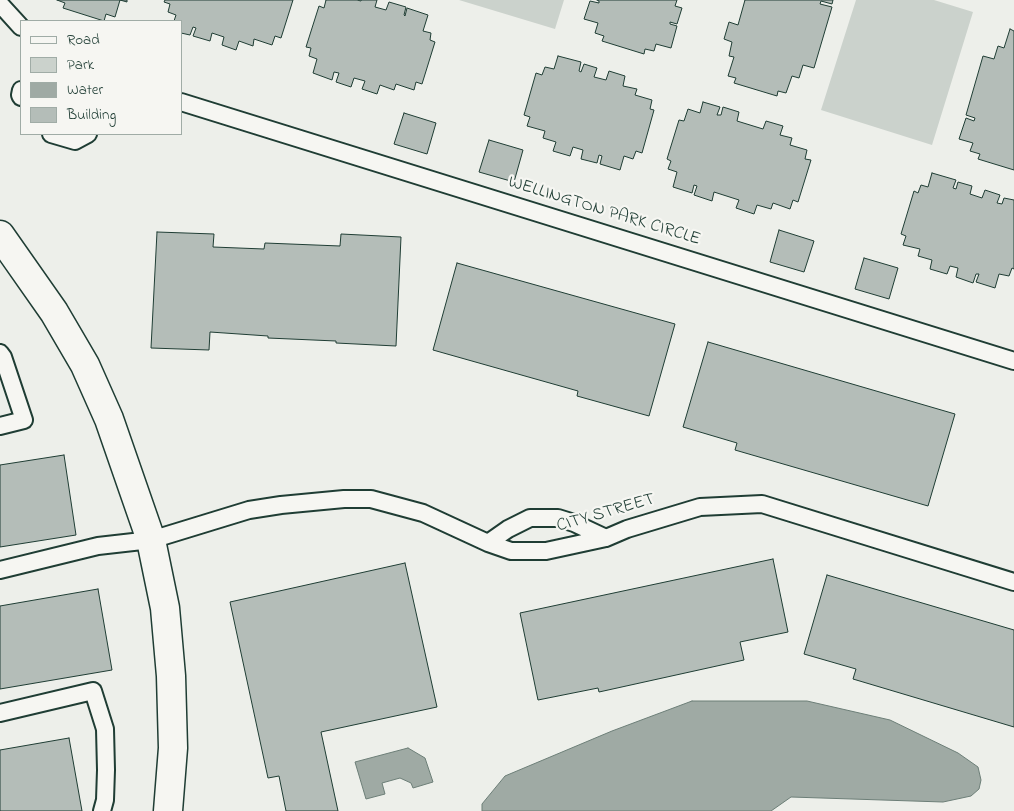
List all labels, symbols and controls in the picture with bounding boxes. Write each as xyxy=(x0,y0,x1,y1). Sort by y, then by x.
legend xyxy=(20,20,182,135)
text: Road xyxy=(67,29,100,51)
text: Park xyxy=(67,54,94,76)
text: Water xyxy=(67,79,103,101)
text: Building xyxy=(67,104,116,126)
street label: WELLINGTON PARK CIRCLE xyxy=(505,172,703,252)
street label: CITY STREET xyxy=(554,490,658,538)

